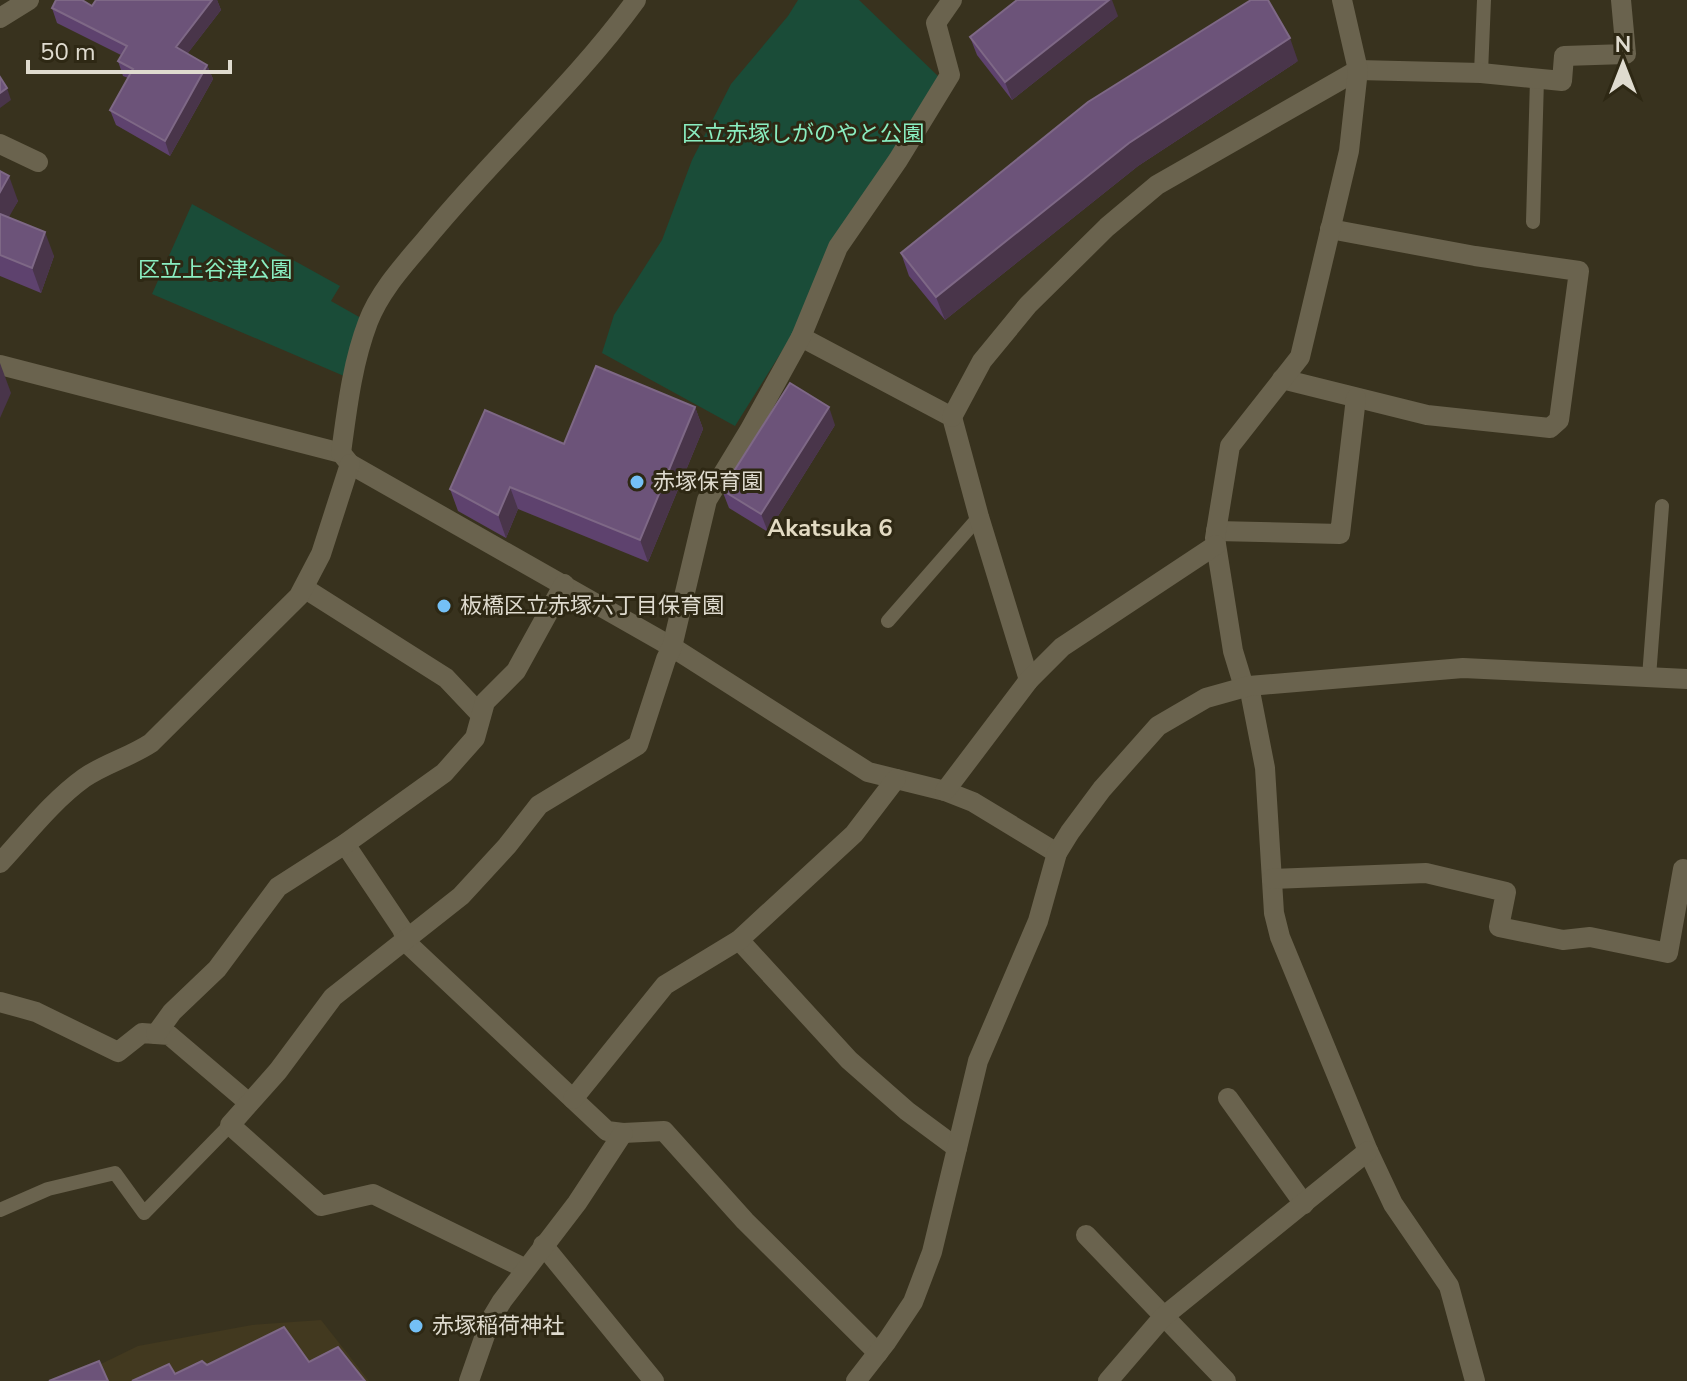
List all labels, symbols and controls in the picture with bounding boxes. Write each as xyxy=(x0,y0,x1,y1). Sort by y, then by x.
scale bar xyxy=(28,24,230,74)
north arrow xyxy=(1583,24,1663,104)
text: N xyxy=(1615,30,1631,60)
text: 50 m xyxy=(40,36,96,68)
park label: 区立赤塚しがのやと公園 xyxy=(682,119,924,149)
park label: 区立上谷津公園 xyxy=(138,255,292,285)
place label: 赤塚保育園 xyxy=(653,467,763,497)
marker: 赤塚保育園 xyxy=(628,473,646,491)
district label: Akatsuka 6 xyxy=(767,512,893,544)
place label: 板橋区立赤塚六丁目保育園 xyxy=(460,591,724,621)
marker: 板橋区立赤塚六丁目保育園 xyxy=(435,597,453,615)
place label: 赤塚稲荷神社 xyxy=(432,1311,564,1341)
marker: 赤塚稲荷神社 xyxy=(407,1317,425,1335)

